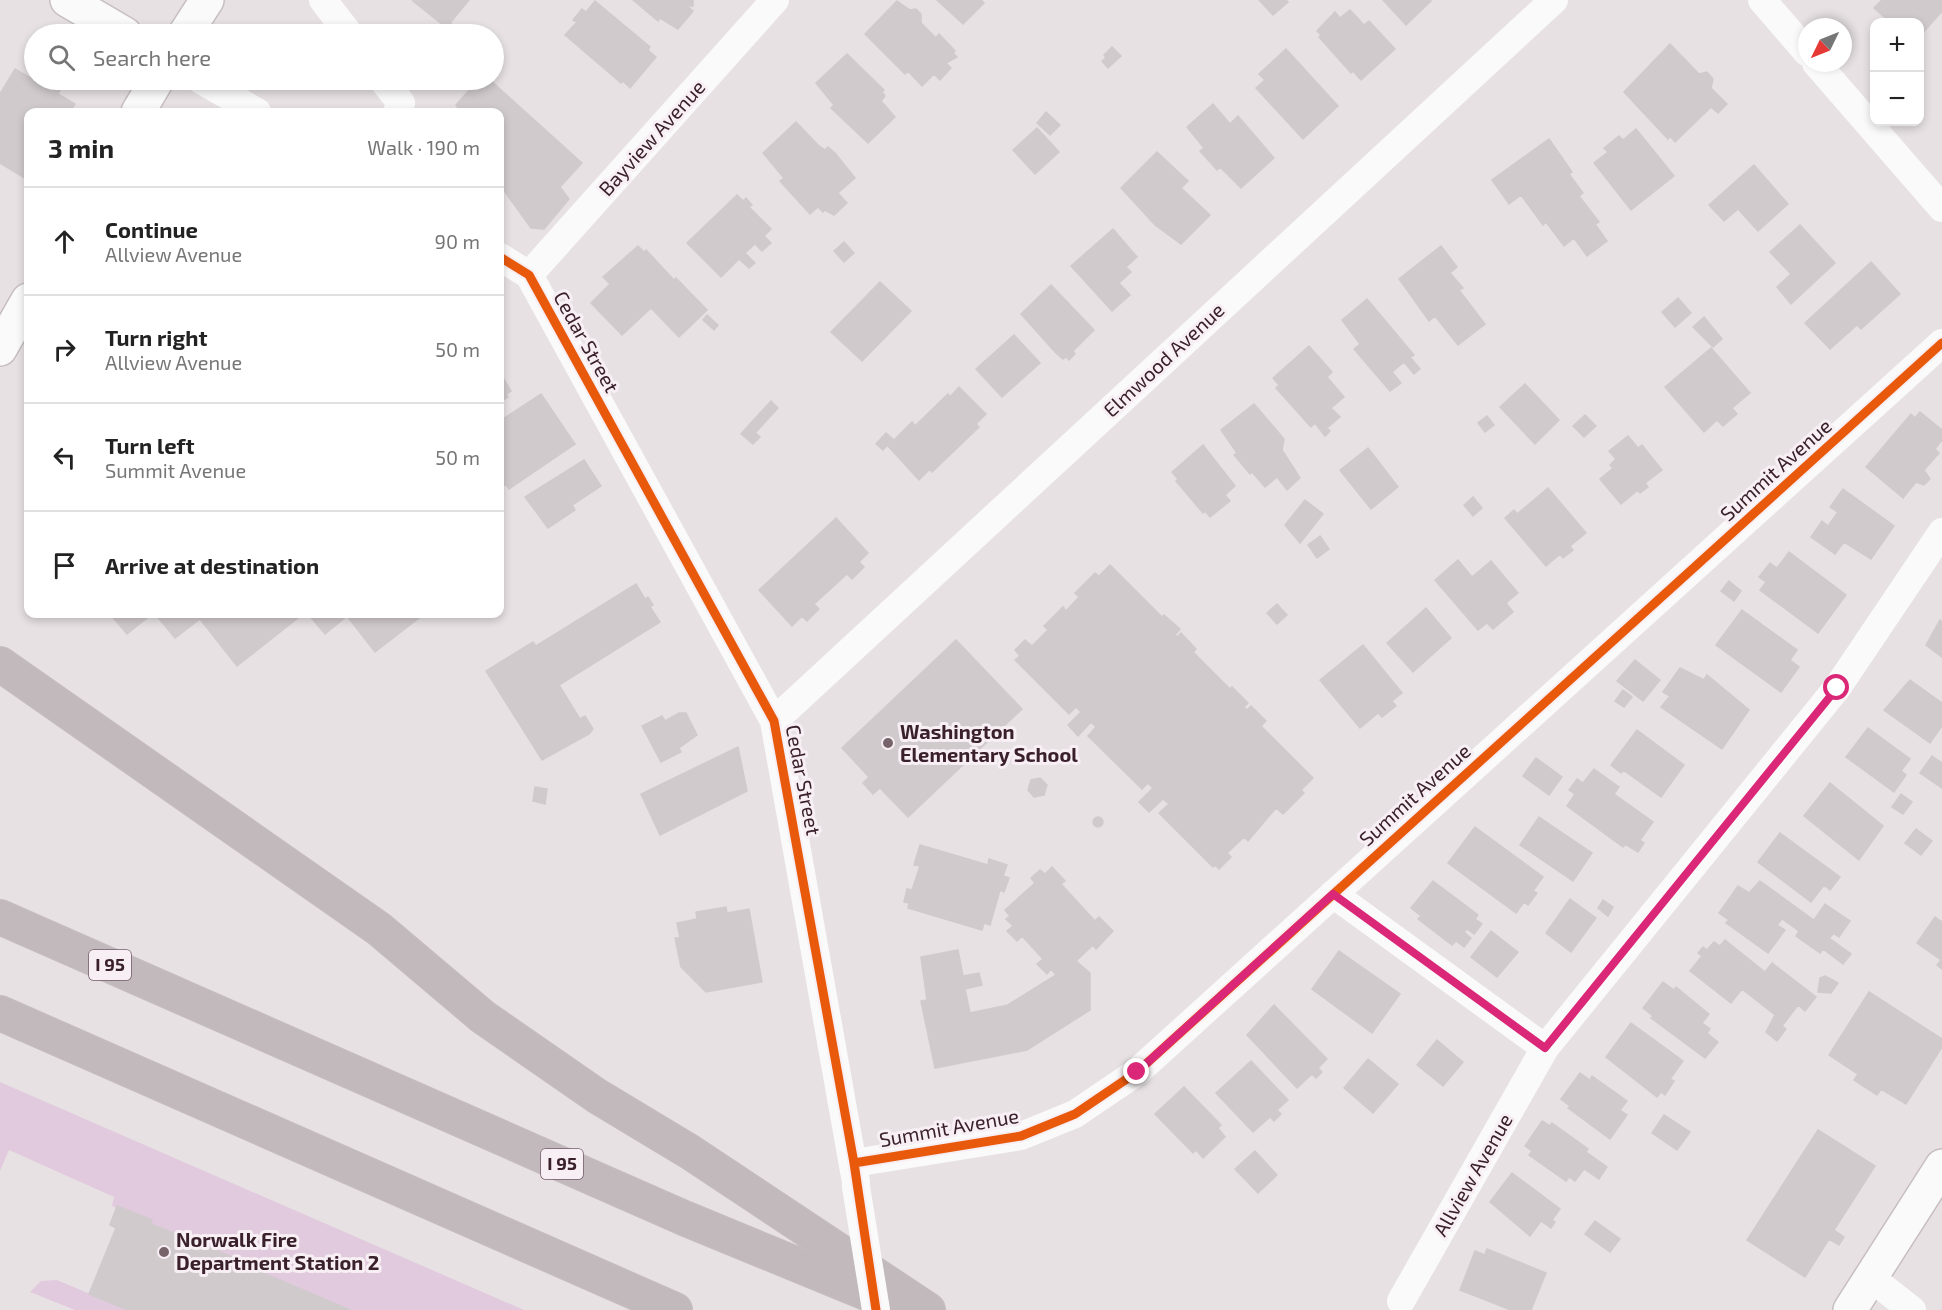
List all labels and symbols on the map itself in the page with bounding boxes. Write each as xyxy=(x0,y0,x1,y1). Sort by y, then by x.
north arrow xyxy=(1798,18,1852,72)
street label: Bayview Avenue xyxy=(593,75,709,200)
street label: Cedar Street xyxy=(549,287,625,397)
street label: Elmwood Avenue xyxy=(1098,297,1229,421)
street label: Summit Avenue xyxy=(1715,413,1836,525)
route start xyxy=(1823,674,1849,700)
place label: Washington Elementary School xyxy=(900,719,1078,767)
street label: Cedar Street xyxy=(781,722,827,838)
marker: Washington Elementary School xyxy=(881,736,895,750)
street label: Summit Avenue xyxy=(1354,738,1475,850)
road number: I 95 xyxy=(89,950,131,980)
route end xyxy=(1123,1058,1149,1084)
street label: Summit Avenue xyxy=(877,1103,1020,1151)
street label: Allview Avenue xyxy=(1427,1109,1517,1240)
road number: I 95 xyxy=(541,1149,583,1179)
place label: Norwalk Fire Department Station 2 xyxy=(176,1227,379,1274)
marker: Norwalk Fire Department Station 2 xyxy=(157,1245,171,1259)

